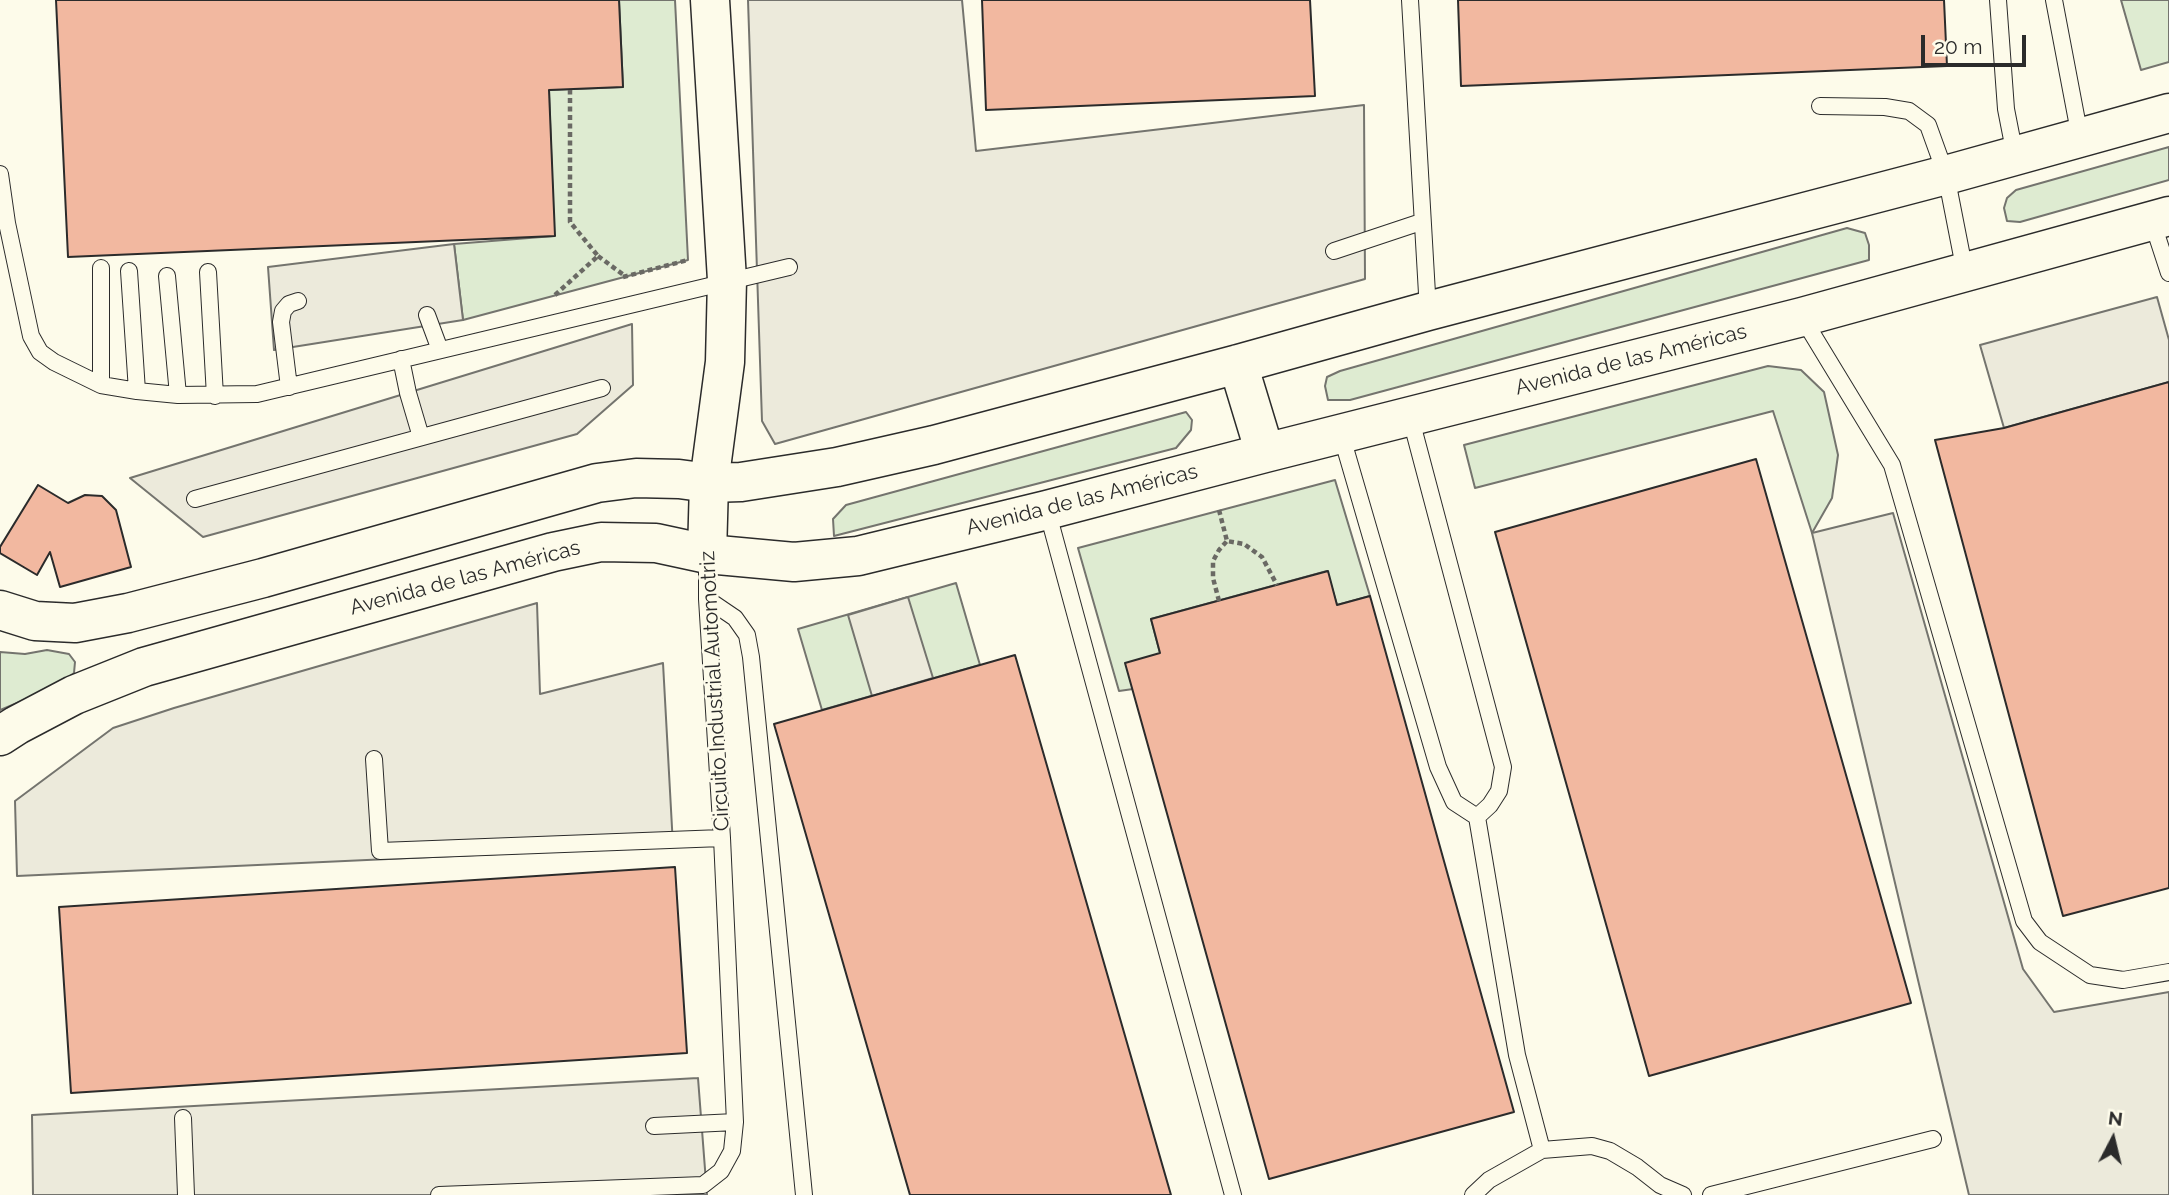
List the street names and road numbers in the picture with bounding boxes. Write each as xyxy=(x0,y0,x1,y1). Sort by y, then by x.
street label: Avenida de las Américas xyxy=(1513,319,1749,401)
street label: Avenida de las Américas xyxy=(964,459,1200,541)
street label: Avenida de las Américas xyxy=(347,535,583,621)
street label: Circuito Industrial Automotriz xyxy=(695,550,735,832)

